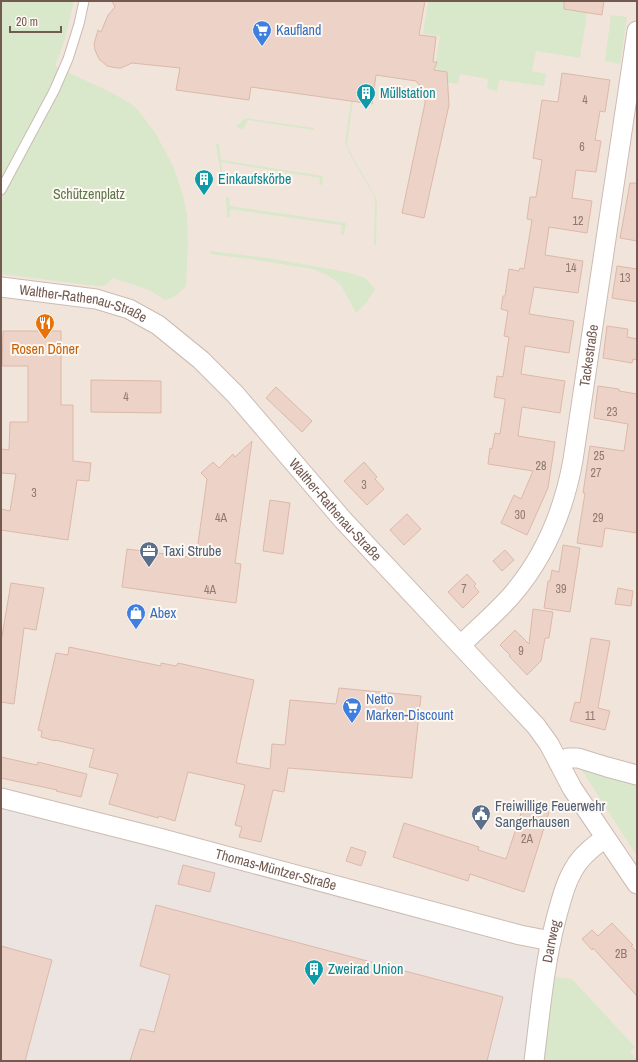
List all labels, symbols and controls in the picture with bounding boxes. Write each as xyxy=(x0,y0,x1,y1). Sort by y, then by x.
scale bar xyxy=(10,8,61,34)
text: 20 m xyxy=(16,14,38,30)
supermarket icon: Kaufland xyxy=(251,19,273,47)
place label: Kaufland xyxy=(276,21,321,39)
building icon: Müllstation xyxy=(355,82,377,110)
place label: Müllstation xyxy=(380,84,436,102)
house number: 4 xyxy=(582,92,588,108)
house number: 6 xyxy=(579,139,585,155)
building icon: Einkaufskörbe xyxy=(193,168,215,196)
place label: Einkaufskörbe xyxy=(218,170,291,188)
park label: Schützenplatz xyxy=(53,185,125,203)
house number: 12 xyxy=(573,213,583,229)
house number: 14 xyxy=(566,260,577,276)
house number: 13 xyxy=(620,270,630,286)
street label: Walther-Rathenau-Straße xyxy=(18,280,150,326)
restaurant icon: Rosen Döner xyxy=(34,312,56,340)
street label: Tackestraße xyxy=(575,323,602,388)
place label: Rosen Döner xyxy=(11,340,79,358)
house number: 4 xyxy=(123,389,129,405)
house number: 23 xyxy=(607,404,617,420)
house number: 25 xyxy=(594,448,605,464)
street label: Walther-Rathenau-Straße xyxy=(285,455,386,565)
house number: 28 xyxy=(536,458,546,474)
house number: 27 xyxy=(591,465,602,481)
house number: 3 xyxy=(361,477,367,493)
house number: 3 xyxy=(31,485,37,501)
house number: 30 xyxy=(515,507,525,523)
house number: 4A xyxy=(215,510,227,526)
house number: 29 xyxy=(593,510,603,526)
office icon: Taxi Strube xyxy=(138,540,160,568)
place label: Taxi Strube xyxy=(163,542,221,560)
house number: 7 xyxy=(461,581,467,597)
house number: 39 xyxy=(556,581,566,597)
house number: 4A xyxy=(204,582,216,598)
shop icon: Abex xyxy=(125,602,147,630)
place label: Abex xyxy=(149,604,176,622)
house number: 9 xyxy=(518,643,524,659)
place label: Netto Marken-Discount xyxy=(366,690,453,724)
supermarket icon: Netto Marken-Discount xyxy=(341,696,363,724)
house number: 11 xyxy=(585,708,596,724)
place label: Freiwillige Feuerwehr Sangerhausen xyxy=(495,797,606,831)
public building icon: Freiwillige Feuerwehr Sangerhausen xyxy=(470,803,492,831)
house number: 2A xyxy=(521,831,533,847)
street label: Thomas-Müntzer-Straße xyxy=(213,844,339,894)
street label: Darrweg xyxy=(538,917,565,964)
house number: 2B xyxy=(615,946,627,962)
building icon: Zweirad Union xyxy=(303,958,325,986)
place label: Zweirad Union xyxy=(328,960,403,978)

